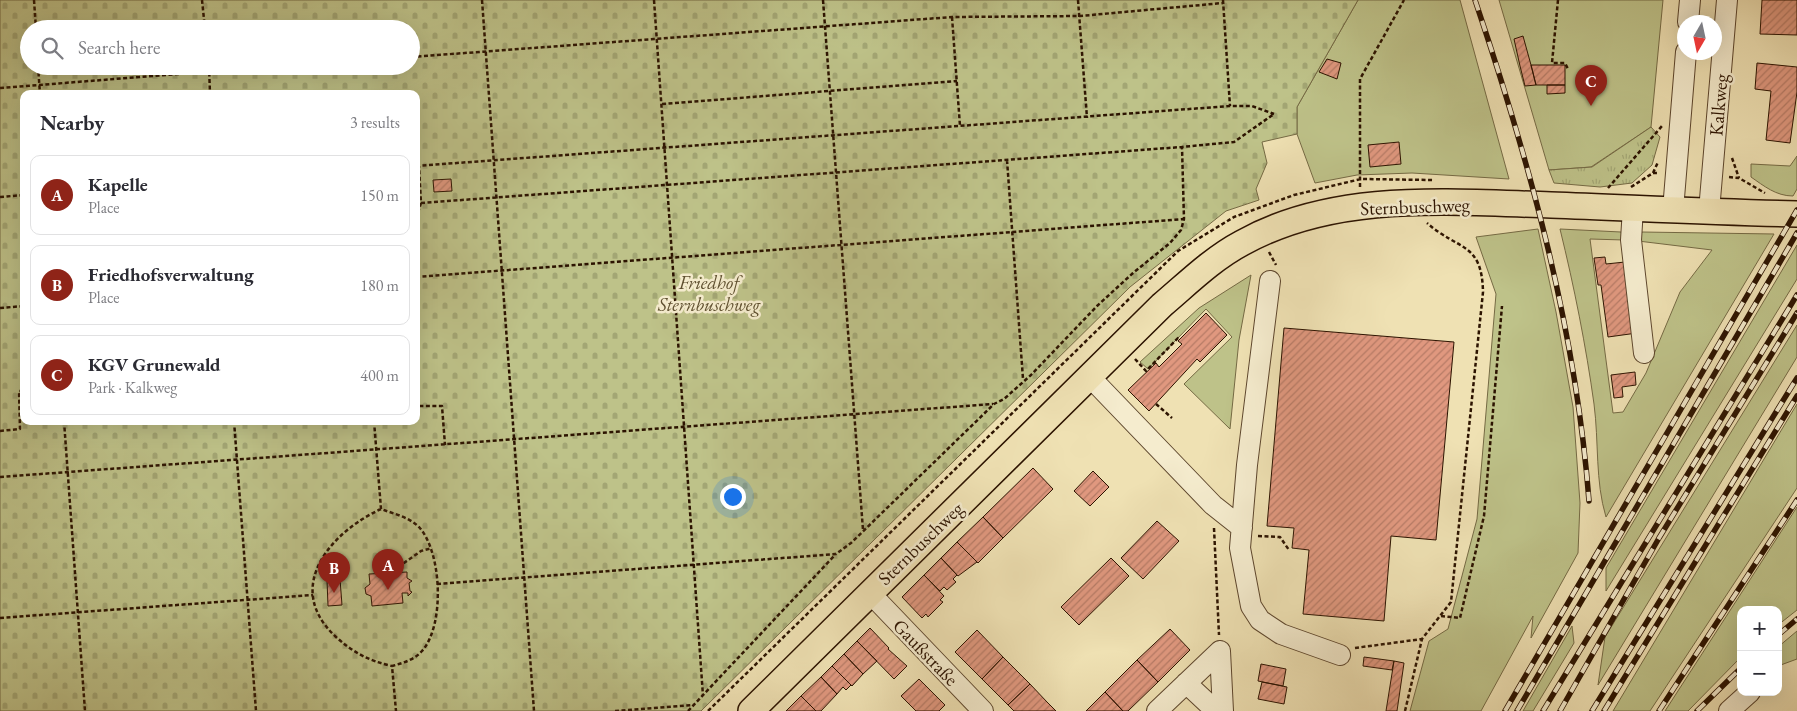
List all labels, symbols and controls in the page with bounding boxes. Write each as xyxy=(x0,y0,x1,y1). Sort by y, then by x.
north arrow xyxy=(1677,15,1722,60)
search box xyxy=(20,20,420,75)
icon: search xyxy=(38,34,66,62)
text: Search here xyxy=(78,35,160,60)
pin: C xyxy=(1575,65,1607,106)
street label: Kalkweg xyxy=(1703,72,1734,137)
text: Nearby xyxy=(40,109,104,136)
text: 3 results xyxy=(350,112,400,133)
text: Kapelle xyxy=(88,172,148,197)
text: A xyxy=(51,185,63,206)
text: 150 m xyxy=(360,185,399,206)
street label: Sternbuschweg xyxy=(1360,192,1471,221)
text: Place xyxy=(88,197,120,218)
text: Friedhofsverwaltung xyxy=(88,262,254,287)
park label: Friedhof Sternbuschweg xyxy=(657,270,761,317)
text: B xyxy=(52,275,62,296)
text: 180 m xyxy=(360,275,399,296)
text: Place xyxy=(88,287,120,308)
text: KGV Grunewald xyxy=(88,352,221,377)
text: C xyxy=(51,365,63,386)
text: 400 m xyxy=(360,365,399,386)
text: Park · Kalkweg xyxy=(88,377,177,398)
your location xyxy=(720,484,746,510)
street label: Sternbuschweg xyxy=(872,496,969,590)
pin: A xyxy=(372,549,404,590)
pin: B xyxy=(318,552,350,593)
map controls xyxy=(1737,606,1782,696)
button: + xyxy=(1737,606,1782,651)
street label: Gaußstraße xyxy=(887,613,964,691)
button: − xyxy=(1737,651,1782,696)

